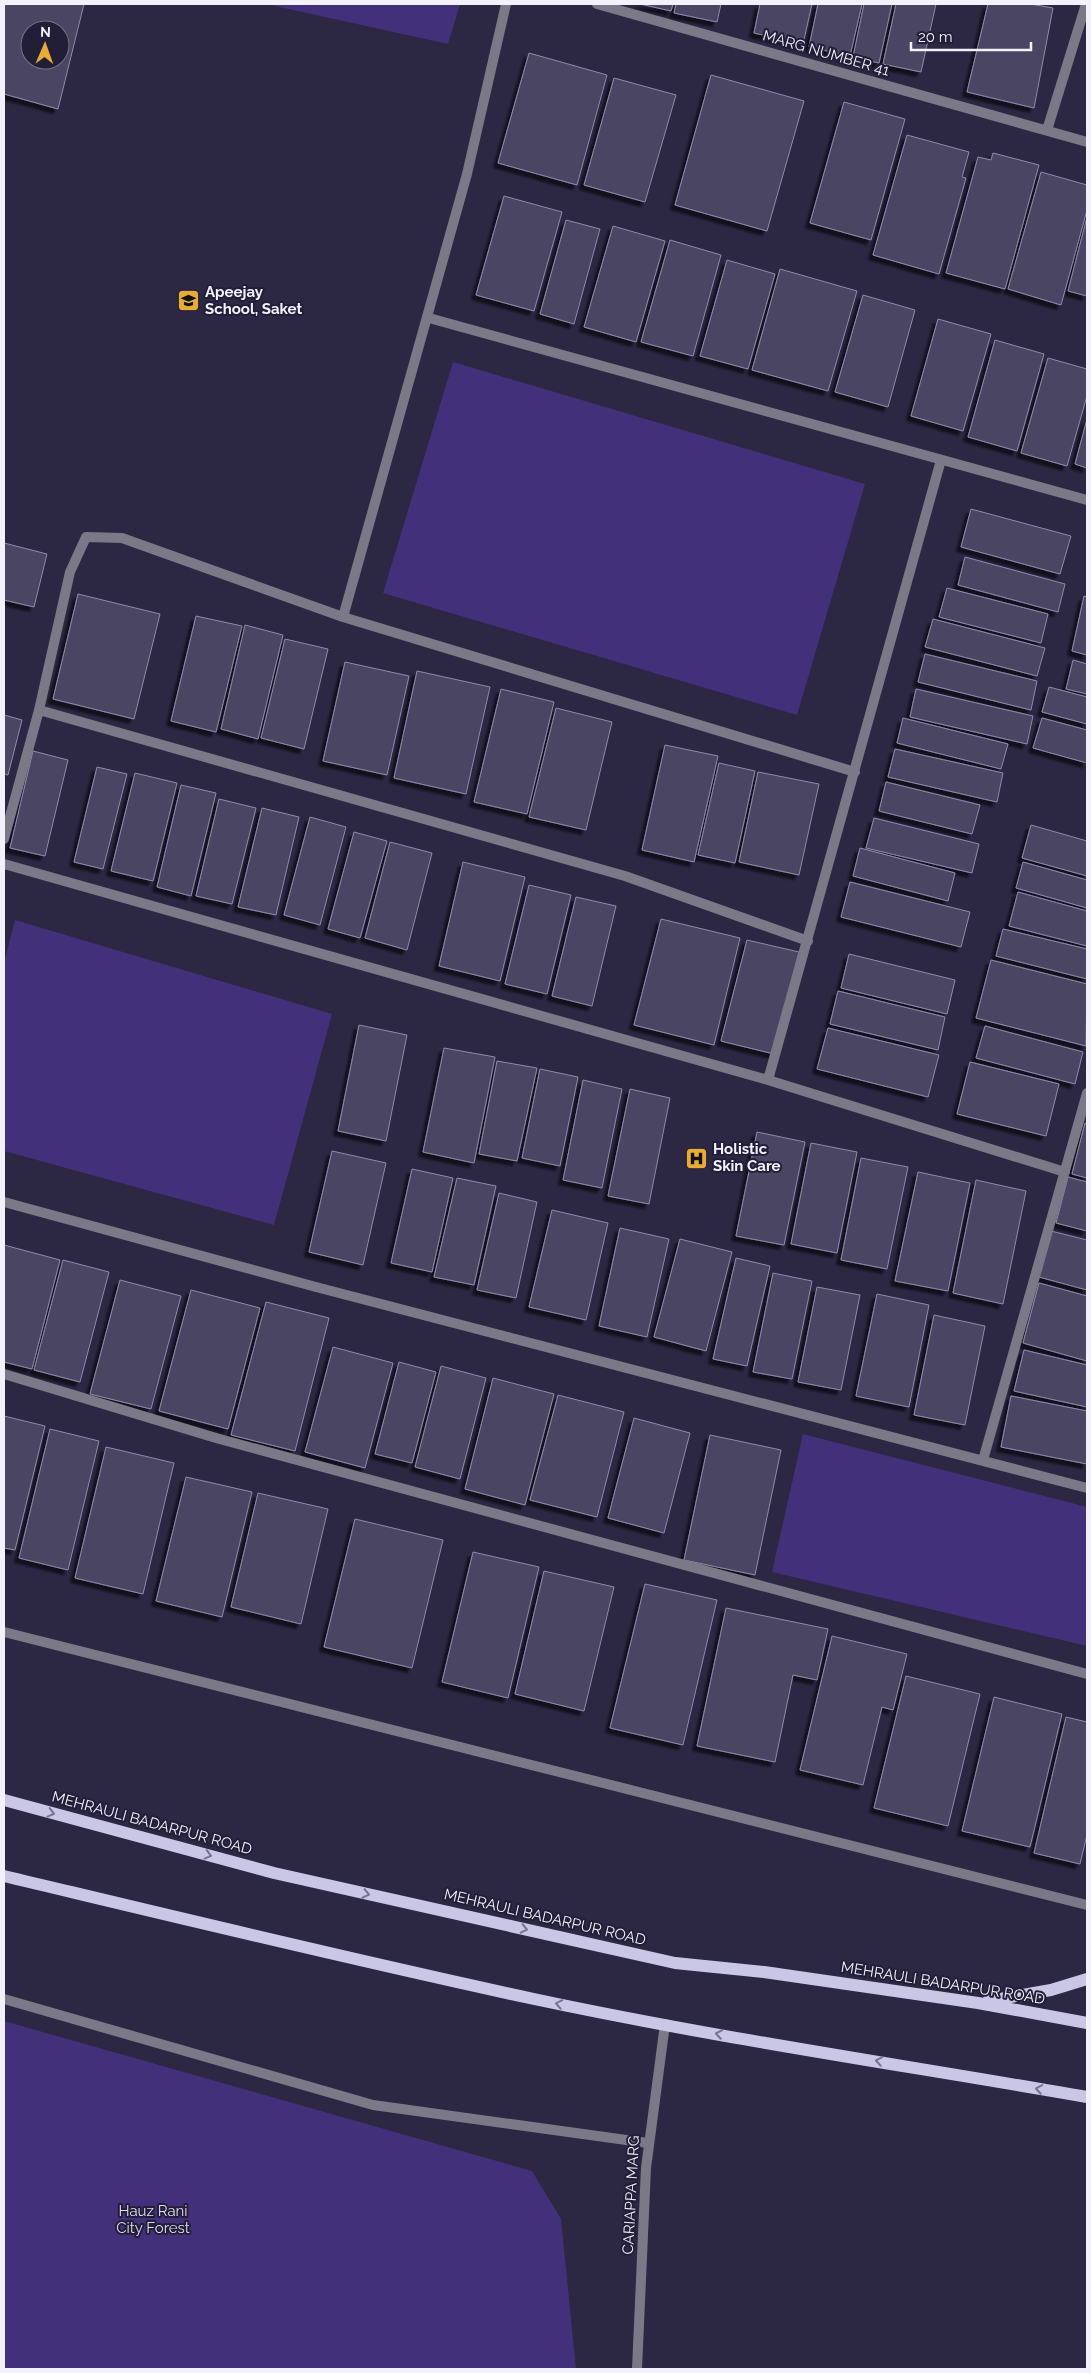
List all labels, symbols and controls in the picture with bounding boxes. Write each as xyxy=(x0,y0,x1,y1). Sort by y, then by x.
north arrow xyxy=(20,20,70,70)
scale bar xyxy=(911,20,1031,52)
text: N xyxy=(40,24,51,40)
street label: MARG NUMBER 41 xyxy=(761,26,892,80)
text: 20 m xyxy=(918,28,953,46)
place label: Apeejay School, Saket xyxy=(205,283,302,318)
school or university icon: Apeejay School, Saket xyxy=(177,289,201,313)
place label: Holistic Skin Care xyxy=(713,1140,781,1175)
hospital icon: Holistic Skin Care xyxy=(685,1146,709,1170)
street label: MEHRAULI BADARPUR ROAD xyxy=(50,1788,254,1858)
one-way arrow xyxy=(46,1807,55,1818)
one-way arrow xyxy=(203,1849,212,1860)
street label: MEHRAULI BADARPUR ROAD xyxy=(442,1885,648,1949)
one-way arrow xyxy=(361,1888,370,1899)
one-way arrow xyxy=(520,1923,529,1934)
street label: MEHRAULI BADARPUR ROAD xyxy=(840,1958,1047,2008)
one-way arrow xyxy=(555,1999,564,2009)
one-way arrow xyxy=(714,2029,723,2039)
one-way arrow xyxy=(875,2057,883,2067)
one-way arrow xyxy=(1035,2084,1044,2094)
street label: CARIAPPA MARG xyxy=(619,2135,643,2255)
park label: Hauz Rani City Forest xyxy=(116,2202,190,2237)

